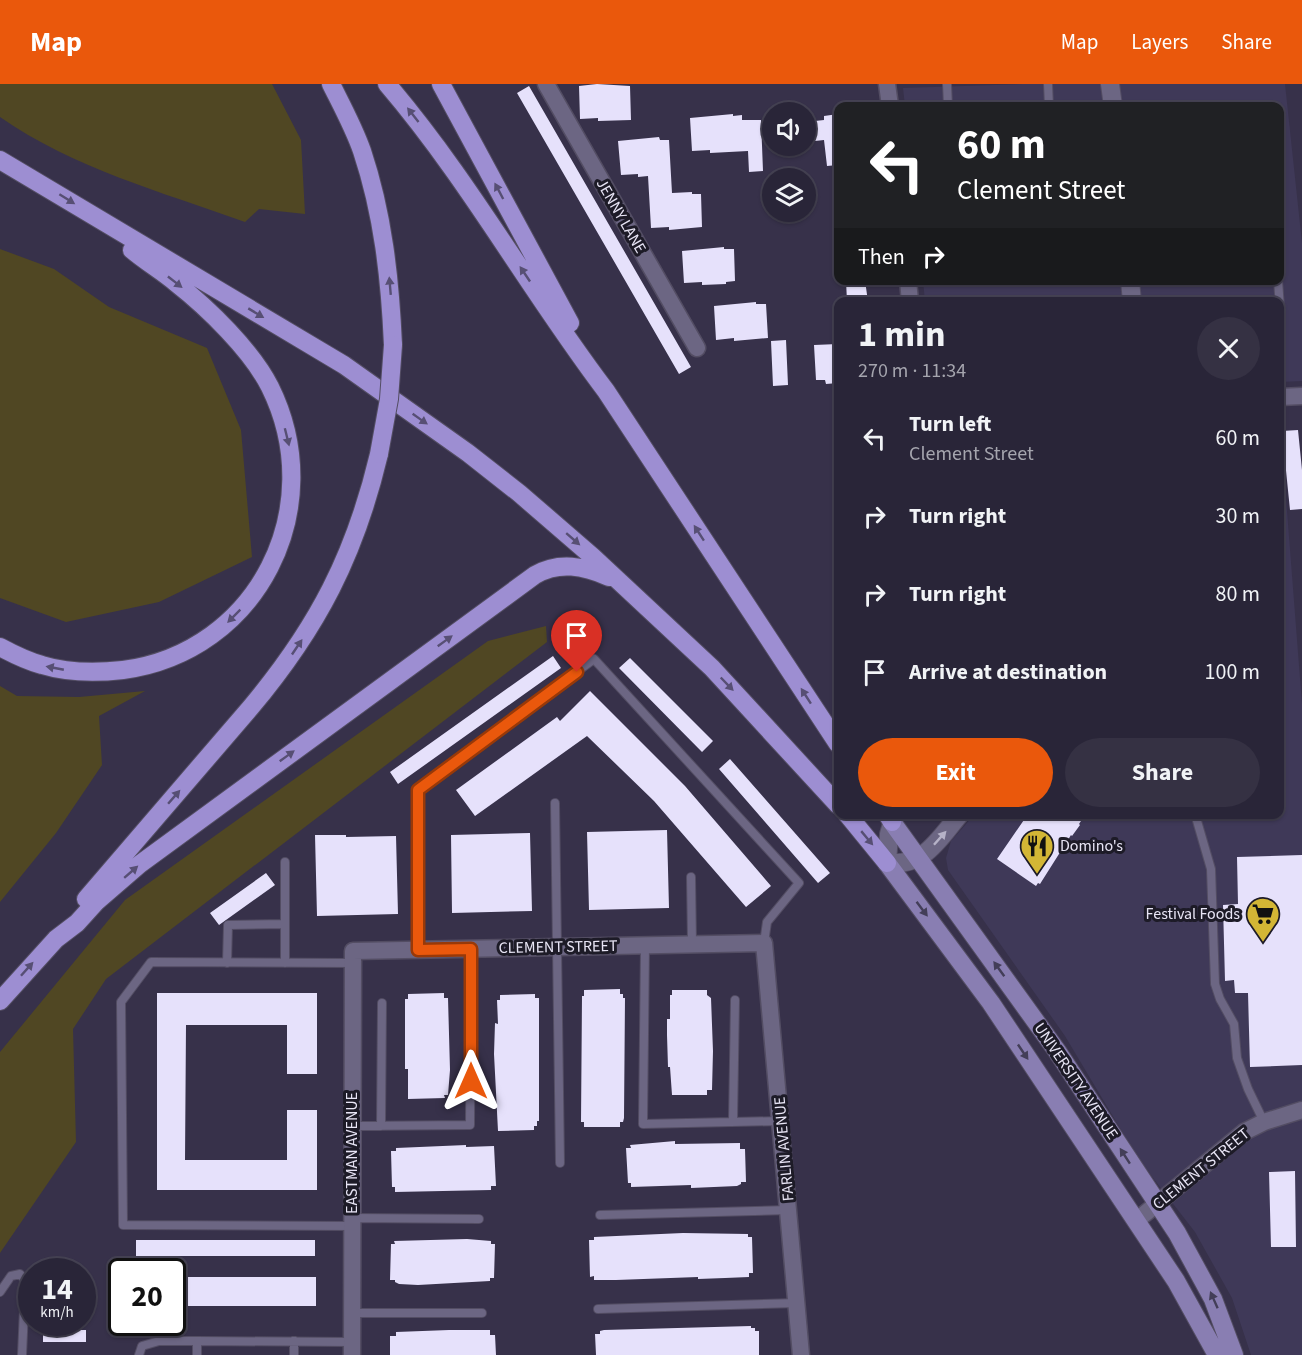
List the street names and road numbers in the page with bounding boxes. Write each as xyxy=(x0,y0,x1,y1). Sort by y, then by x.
street label: JENNY LANE xyxy=(591,175,651,257)
street label: CLEMENT STREET xyxy=(498,935,618,959)
street label: UNIVERSITY AVENUE xyxy=(1029,1018,1123,1144)
street label: EASTMAN AVENUE xyxy=(341,1092,363,1214)
street label: FARLIN AVENUE xyxy=(768,1096,800,1202)
street label: CLEMENT STREET xyxy=(1148,1123,1254,1215)

